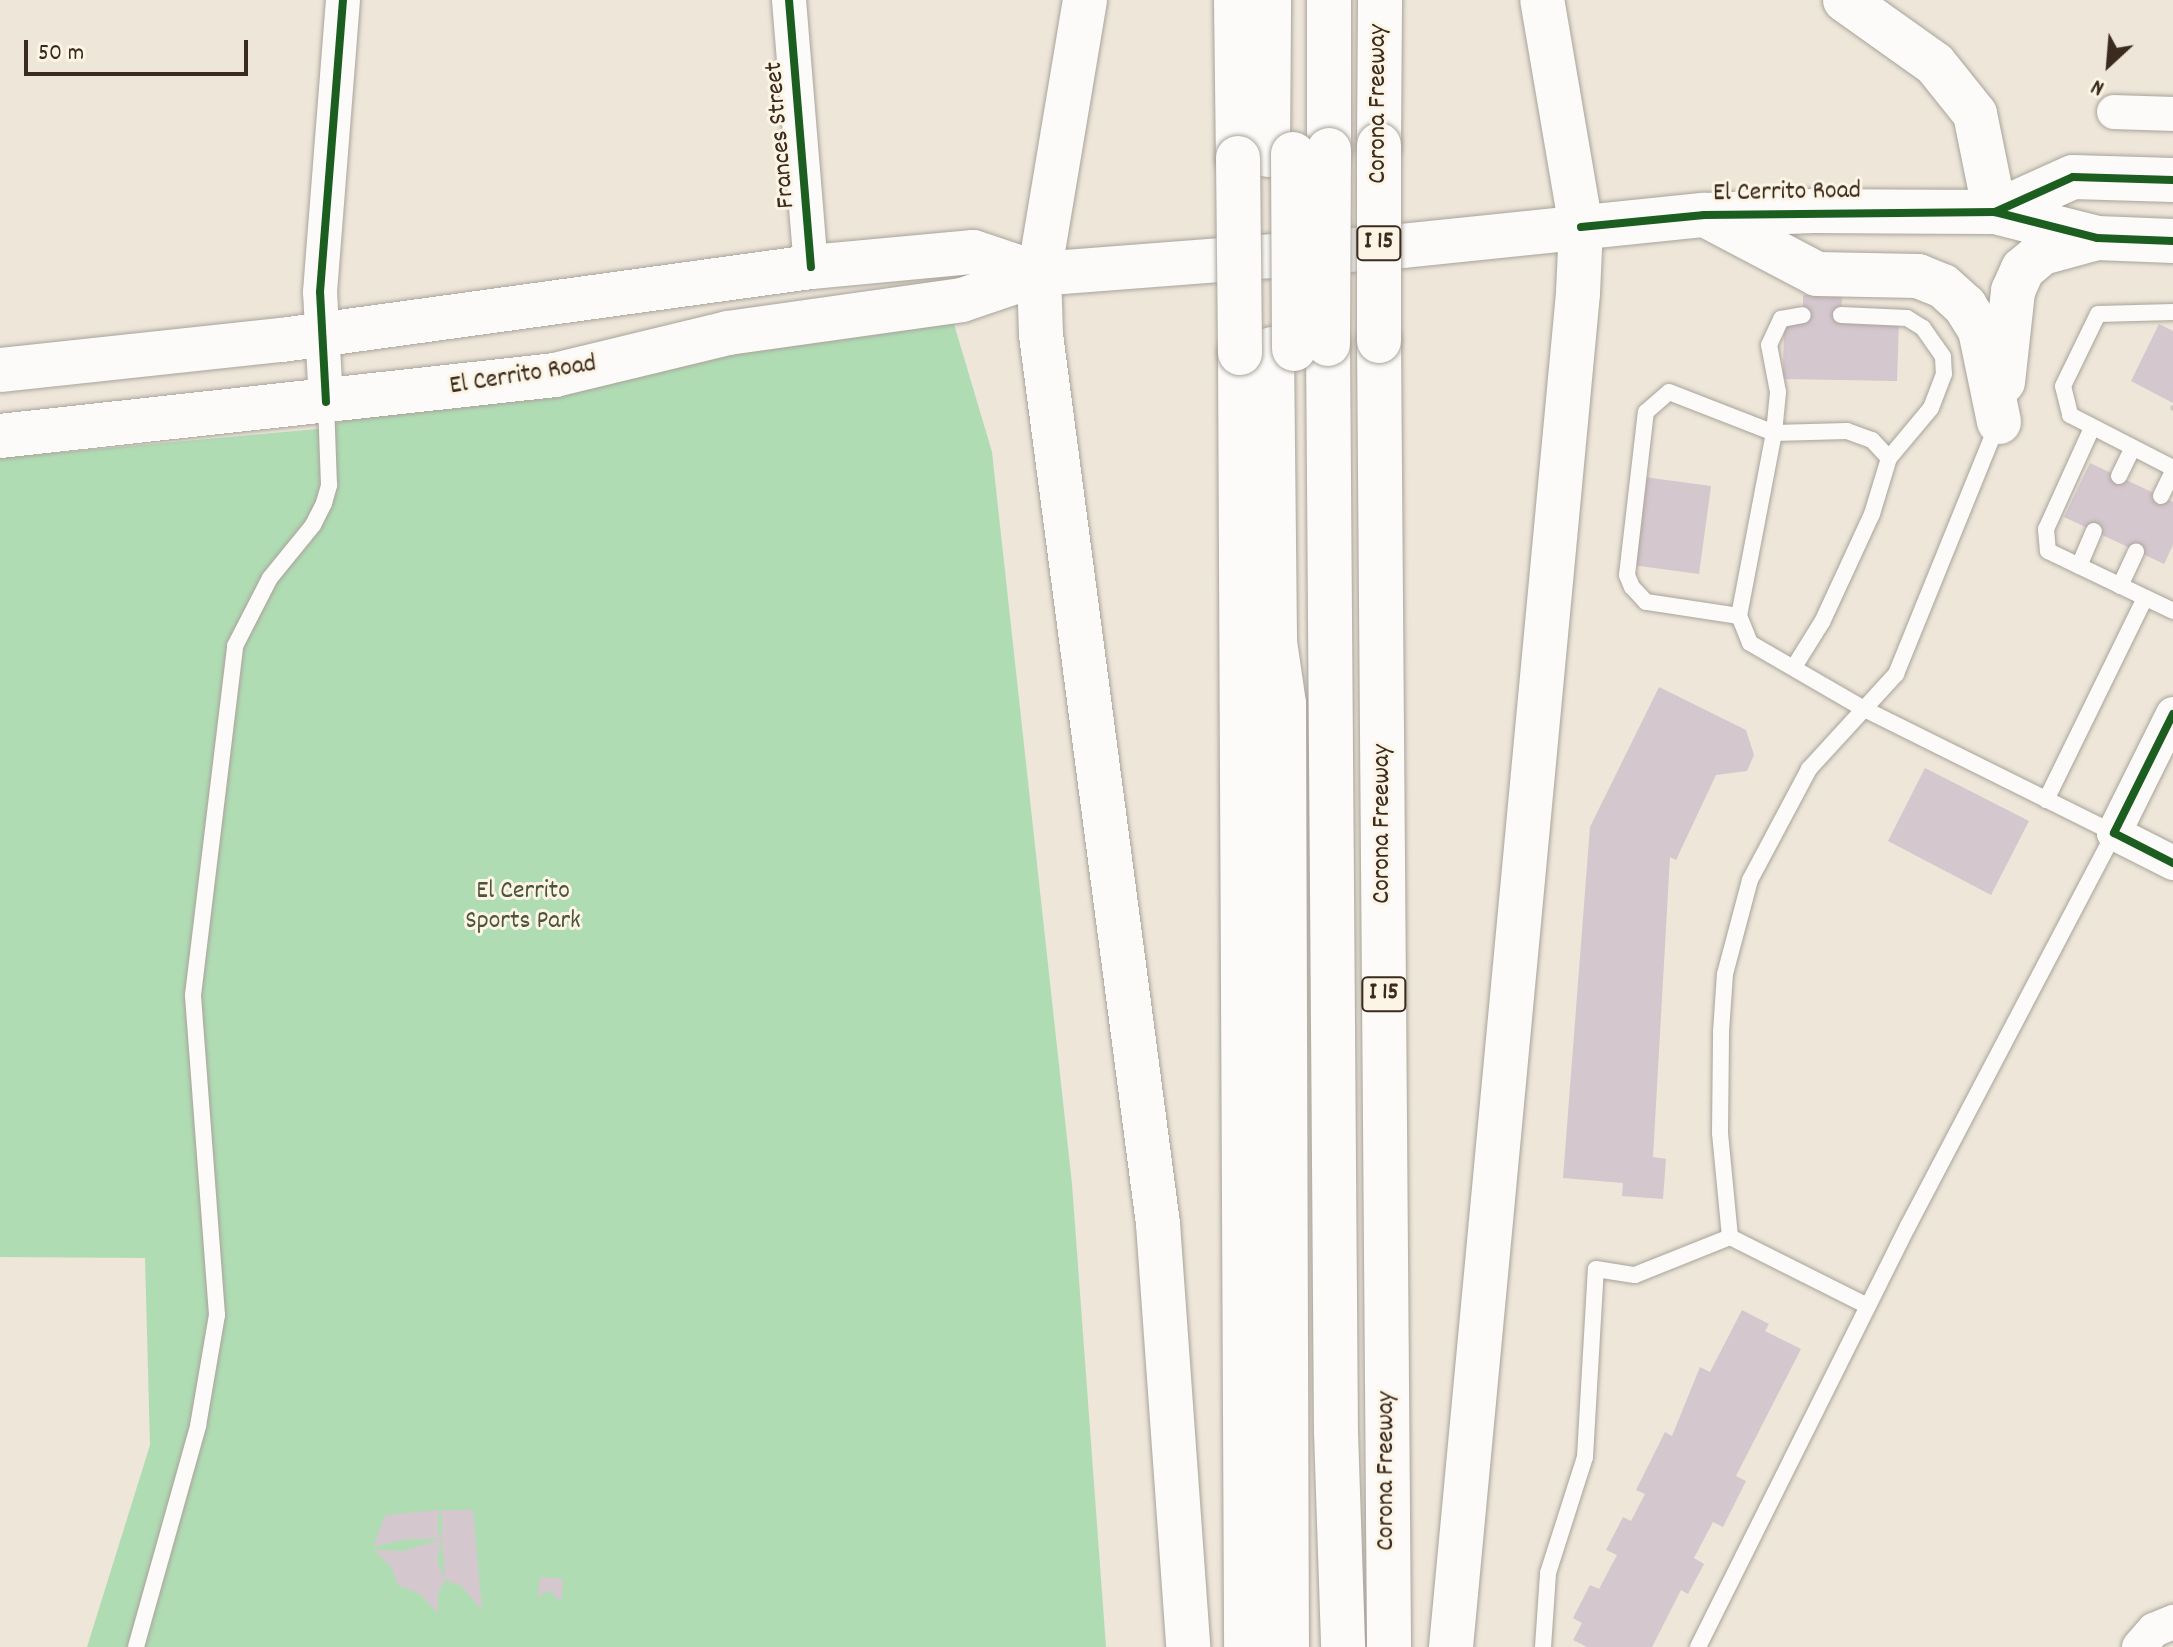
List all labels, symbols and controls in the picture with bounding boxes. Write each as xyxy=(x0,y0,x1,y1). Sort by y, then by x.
scale bar xyxy=(28,24,252,74)
street label: Corona Freeway xyxy=(1363,24,1395,184)
north arrow xyxy=(2069,24,2149,104)
text: 50 m xyxy=(38,37,84,71)
street label: Frances Street xyxy=(759,60,803,210)
text: N xyxy=(2087,70,2110,102)
street label: El Cerrito Road xyxy=(1713,176,1861,210)
road number: I 15 xyxy=(1355,223,1403,263)
street label: El Cerrito Road xyxy=(447,349,599,403)
street label: Corona Freeway xyxy=(1367,744,1399,904)
park label: El Cerrito Sports Park xyxy=(465,876,581,938)
road number: I 15 xyxy=(1360,974,1408,1014)
street label: Corona Freeway xyxy=(1371,1391,1403,1551)

